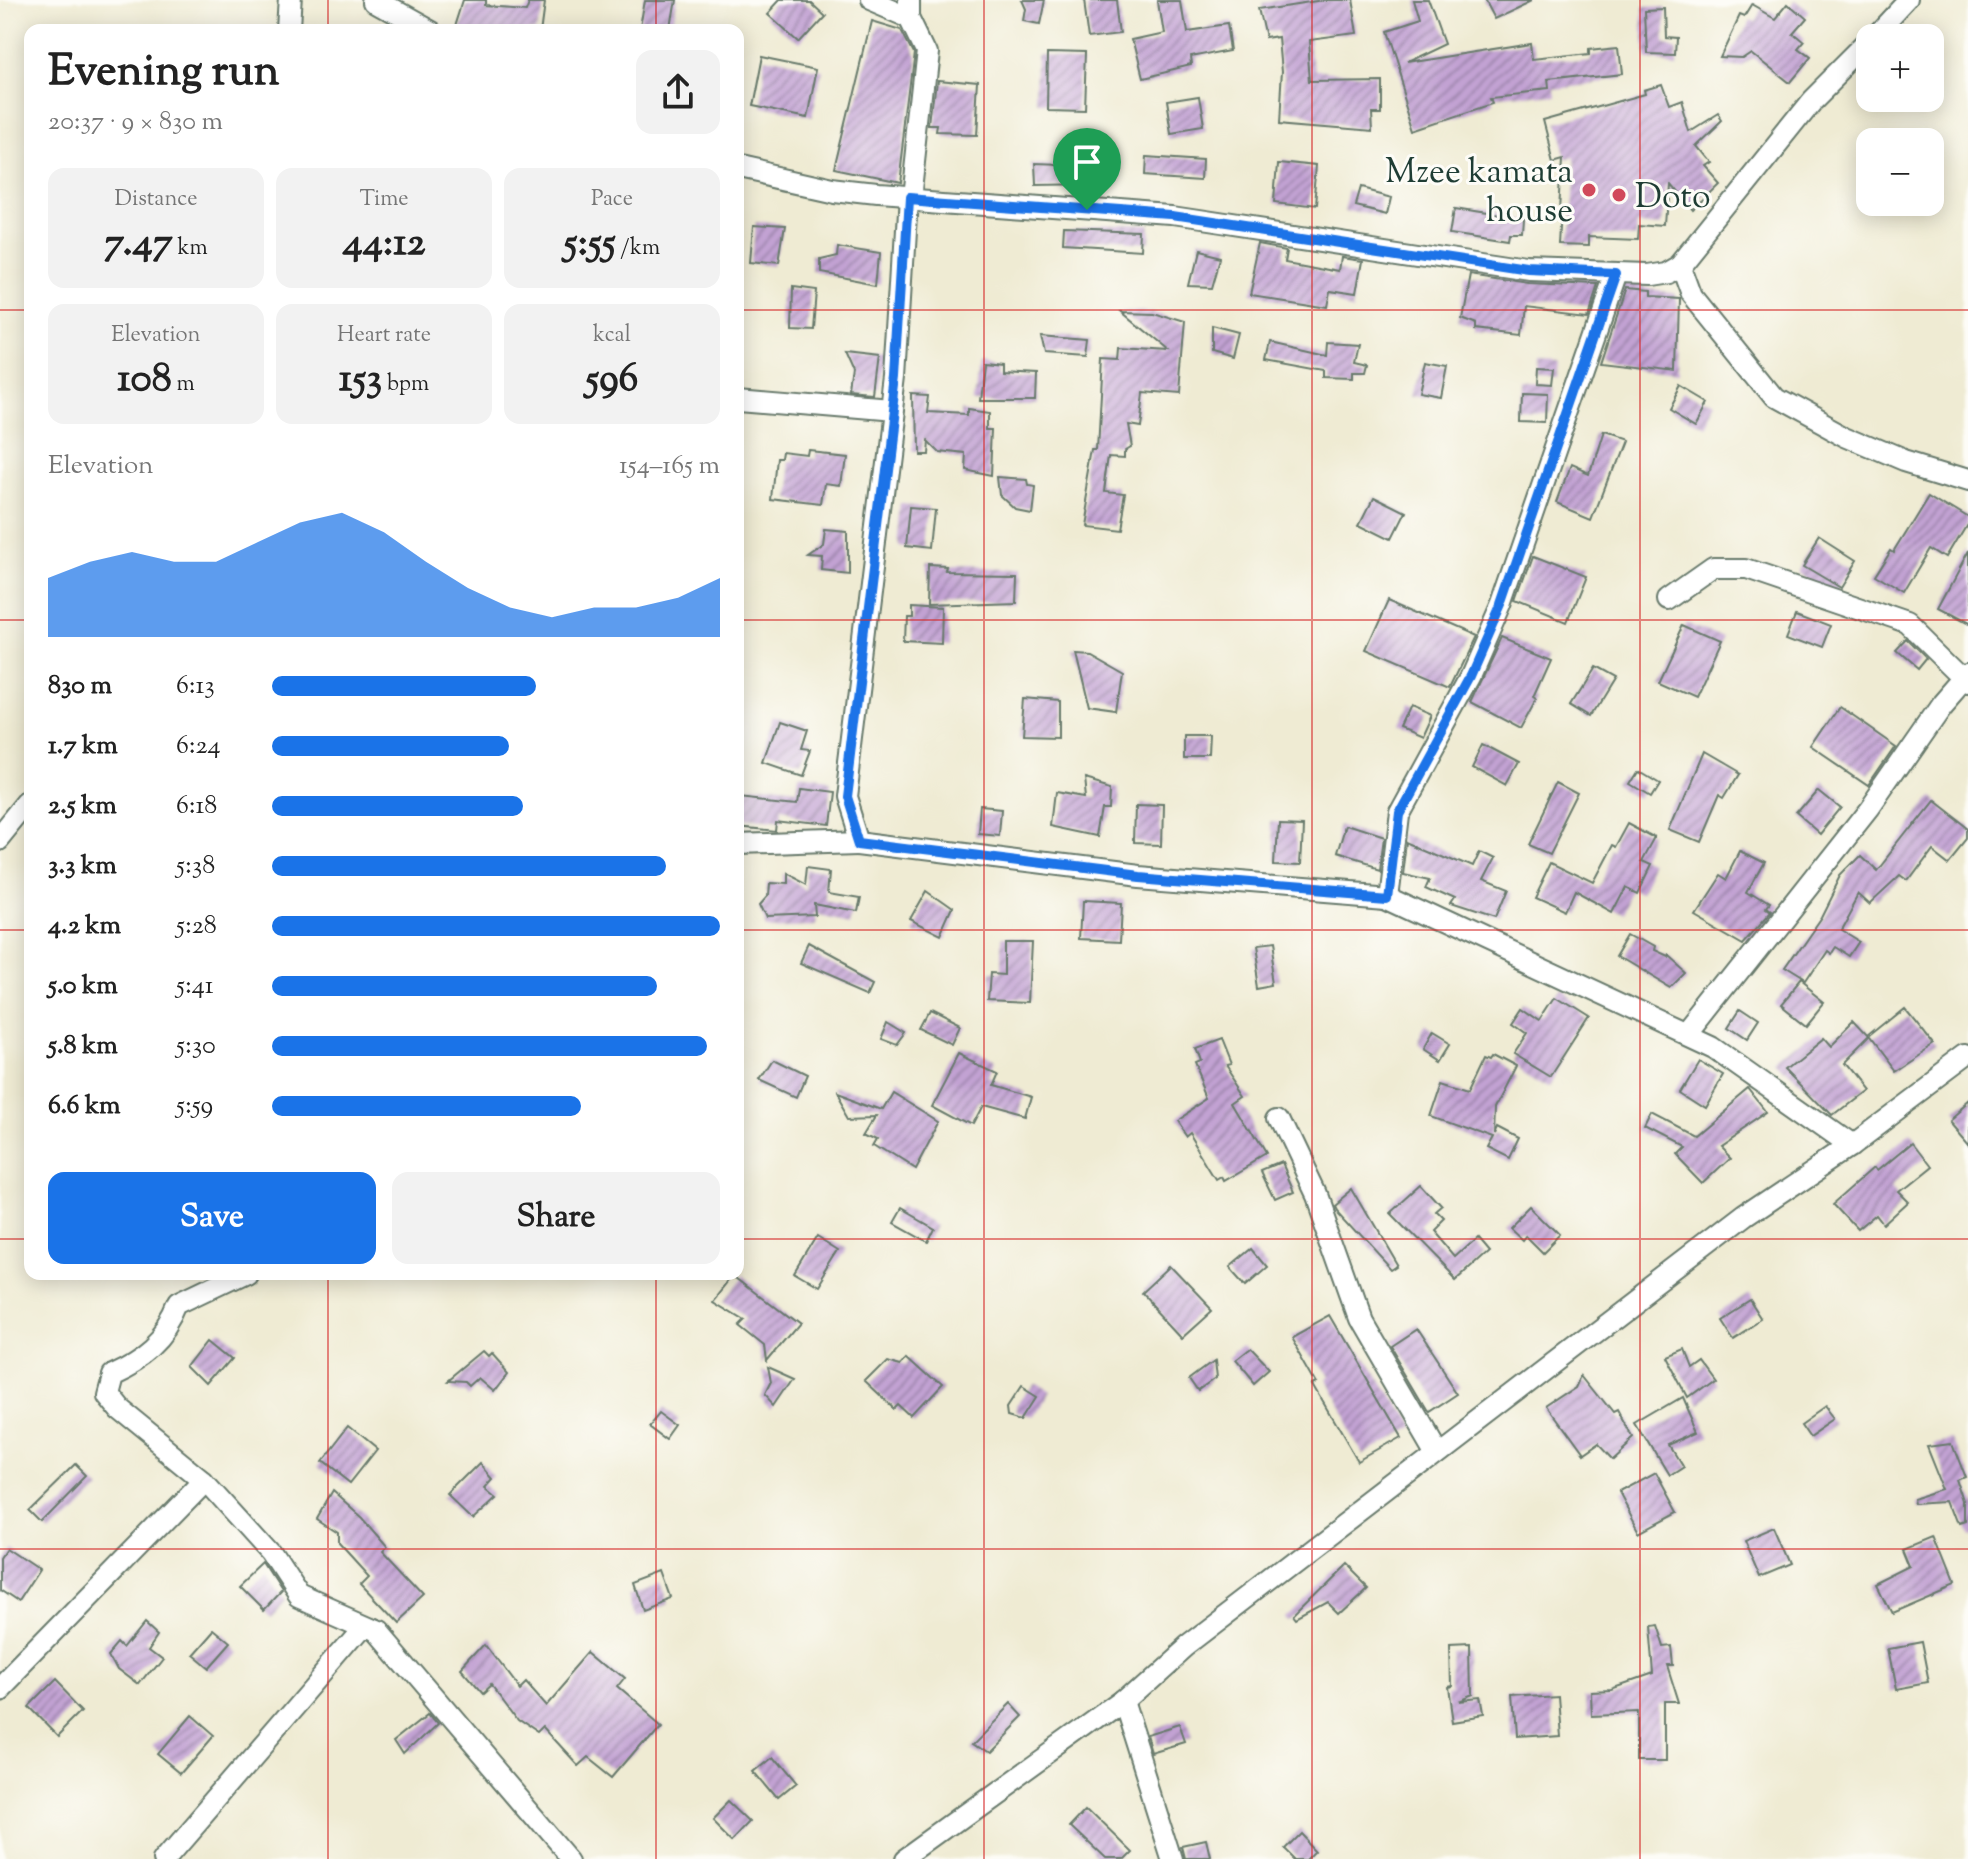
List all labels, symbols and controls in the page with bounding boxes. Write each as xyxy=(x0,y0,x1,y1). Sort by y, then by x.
map controls xyxy=(1856,24,1944,216)
button: + xyxy=(1856,24,1944,112)
text: Evening run xyxy=(48,42,280,105)
button: share xyxy=(636,50,720,134)
text: 20:37 · 9 × 830 m xyxy=(48,104,223,141)
pin xyxy=(1053,128,1121,210)
button: − xyxy=(1856,128,1944,216)
icon: arrive xyxy=(1065,140,1109,184)
place label: Mzee kamata house xyxy=(1385,149,1573,237)
place label: Doto xyxy=(1635,174,1711,223)
marker: Mzee kamata house xyxy=(1580,181,1598,199)
text: Distance xyxy=(115,184,197,216)
text: Time xyxy=(360,184,408,216)
text: Pace xyxy=(591,184,633,216)
marker: Doto xyxy=(1610,186,1628,204)
text: 7.47 xyxy=(104,216,173,273)
text: 44:12 xyxy=(342,216,426,273)
text: 5:55 xyxy=(564,216,616,273)
text: km xyxy=(173,233,208,265)
text: /km xyxy=(616,233,660,265)
text: Elevation xyxy=(111,320,201,352)
text: Heart rate xyxy=(337,320,431,352)
text: kcal xyxy=(593,320,631,352)
text: 108 xyxy=(117,352,172,409)
text: 153 xyxy=(339,352,382,409)
text: 596 xyxy=(586,352,639,409)
text: m xyxy=(172,369,195,401)
text: bpm xyxy=(382,369,429,401)
text: Elevation xyxy=(48,448,153,485)
text: 154–165 m xyxy=(619,448,720,485)
text: 830 m xyxy=(48,668,112,705)
text: 6:13 xyxy=(176,668,215,705)
text: 1.7 km xyxy=(48,728,118,765)
text: 6:24 xyxy=(176,728,221,765)
text: 2.5 km xyxy=(48,788,117,825)
text: 6:18 xyxy=(176,788,217,825)
text: 3.3 km xyxy=(48,848,117,885)
text: 5:38 xyxy=(176,848,215,885)
text: 4.2 km xyxy=(48,908,121,945)
text: 5:28 xyxy=(176,908,217,945)
text: 5.0 km xyxy=(48,968,118,1005)
text: 5:41 xyxy=(176,968,214,1005)
text: 5.8 km xyxy=(48,1028,118,1065)
text: 5:30 xyxy=(176,1028,216,1065)
text: 6.6 km xyxy=(48,1088,121,1125)
text: 5:59 xyxy=(176,1088,213,1125)
button: Save xyxy=(48,1172,376,1264)
button: Share xyxy=(392,1172,720,1264)

